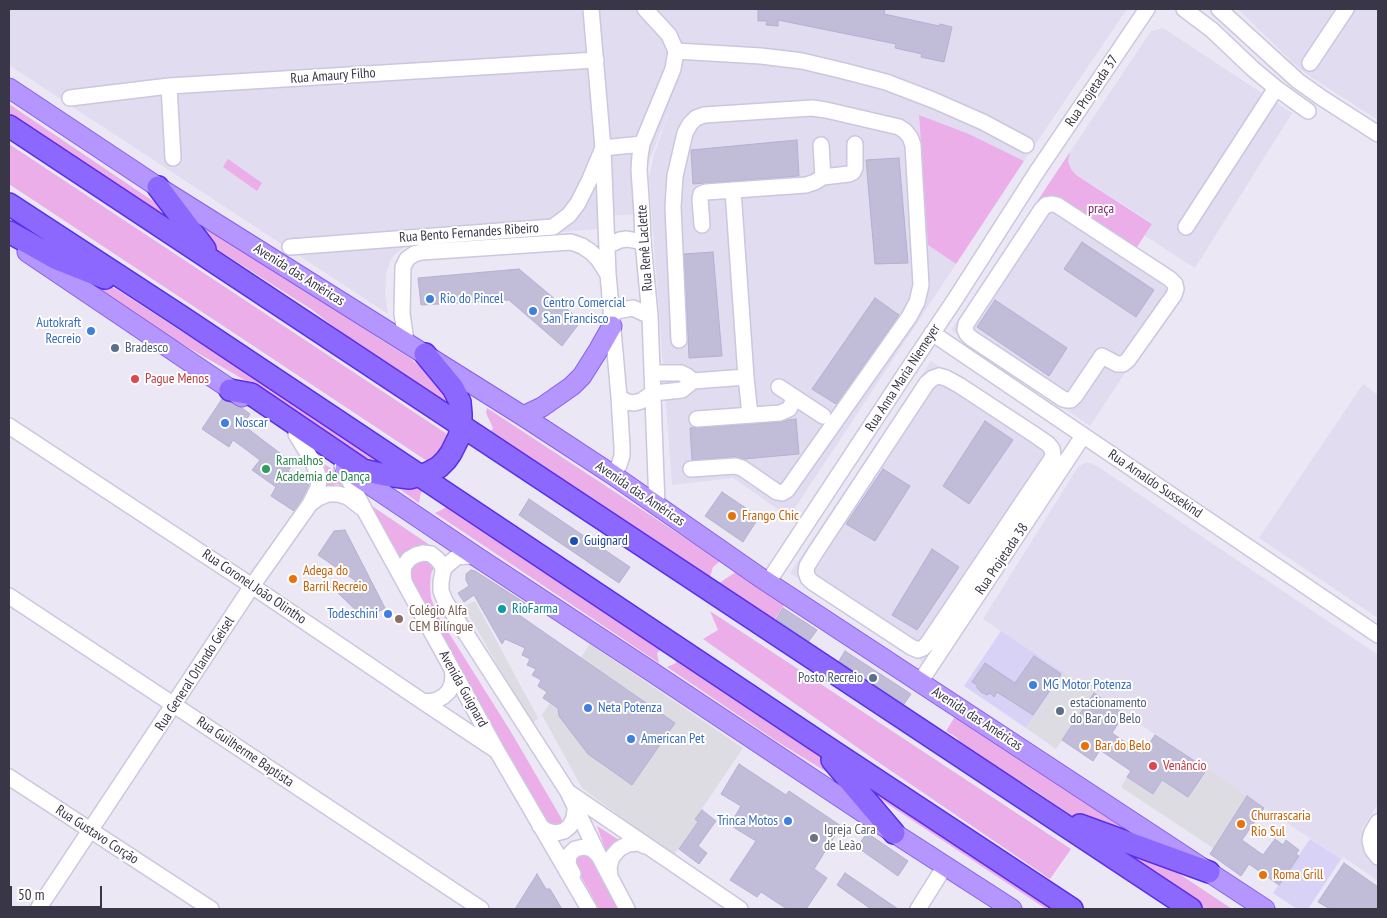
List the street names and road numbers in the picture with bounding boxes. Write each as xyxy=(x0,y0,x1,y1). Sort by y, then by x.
street label: Rua Projetada 37 xyxy=(1062,52,1122,130)
street label: Rua Amaury Filho xyxy=(290,65,376,87)
street label: Rua Renê Laclette xyxy=(634,204,656,292)
street label: Rua Bento Fernandes Ribeiro xyxy=(399,220,539,246)
street label: Avenida das Américas xyxy=(250,240,348,310)
street label: Rua Anna Maria Niemeyer xyxy=(862,321,944,435)
street label: Rua Arnaldo Sussekind xyxy=(1105,446,1205,522)
street label: Avenida das Américas xyxy=(592,458,688,530)
street label: Rua Projetada 38 xyxy=(972,520,1032,598)
street label: Rua Coronel João Olintho xyxy=(199,546,309,628)
street label: Rua General Orlando Geisel xyxy=(152,614,238,734)
street label: Avenida Guignard xyxy=(435,648,491,730)
street label: Avenida das Américas xyxy=(929,684,1025,754)
street label: Rua Guilherme Baptista xyxy=(193,713,297,791)
street label: Rua Gustavo Corção xyxy=(52,802,142,868)

